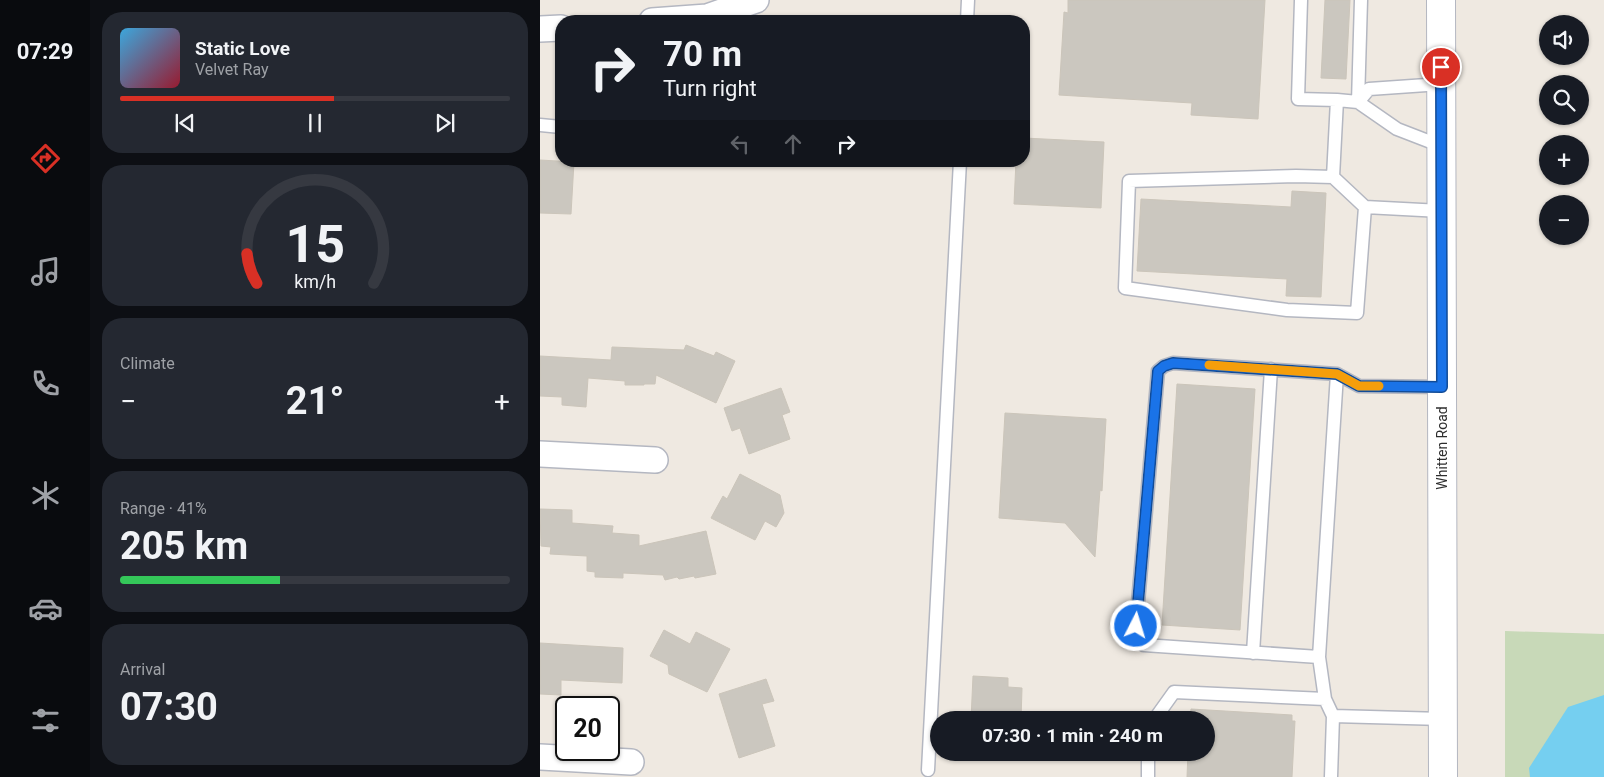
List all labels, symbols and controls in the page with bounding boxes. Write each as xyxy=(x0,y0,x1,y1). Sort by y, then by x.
map controls xyxy=(1539,15,1589,245)
button: sound xyxy=(1539,15,1589,65)
text: 70 m xyxy=(663,34,742,75)
icon: right xyxy=(580,35,645,100)
text: Static Love xyxy=(195,37,290,60)
text: 07:29 xyxy=(17,39,73,64)
pin xyxy=(1420,46,1462,88)
icon: arrive xyxy=(1427,53,1455,81)
text: Velvet Ray xyxy=(195,60,269,79)
button: search xyxy=(1539,75,1589,125)
text: Turn right xyxy=(663,76,757,101)
icon: previous xyxy=(171,109,199,137)
icon: pause xyxy=(301,109,329,137)
icon: next xyxy=(431,109,459,137)
icon: left xyxy=(726,130,754,158)
icon: ahead xyxy=(779,130,807,158)
icon: right xyxy=(832,130,860,158)
button: + xyxy=(1539,135,1589,185)
icon: directions xyxy=(28,141,63,176)
button: − xyxy=(1539,195,1589,245)
text: 15 xyxy=(285,214,345,275)
icon: music xyxy=(28,254,63,289)
text: km/h xyxy=(294,271,336,292)
text: Climate xyxy=(120,354,175,373)
icon: phone xyxy=(28,366,63,401)
text: 21° xyxy=(286,379,344,423)
text: − xyxy=(120,385,136,418)
text: + xyxy=(494,385,510,418)
street label: Whitten Road xyxy=(1434,406,1450,490)
icon: climate xyxy=(28,478,63,513)
text: Range · 41% xyxy=(120,499,207,518)
text: 205 km xyxy=(120,524,248,568)
icon: car xyxy=(28,591,63,626)
position arrow xyxy=(1109,599,1161,651)
text: Arrival xyxy=(120,660,165,679)
text: 07:30 xyxy=(120,685,218,729)
speed limit sign: 20 xyxy=(555,696,620,761)
icon: filters xyxy=(28,703,63,738)
text: 07:30 · 1 min · 240 m xyxy=(982,724,1163,747)

